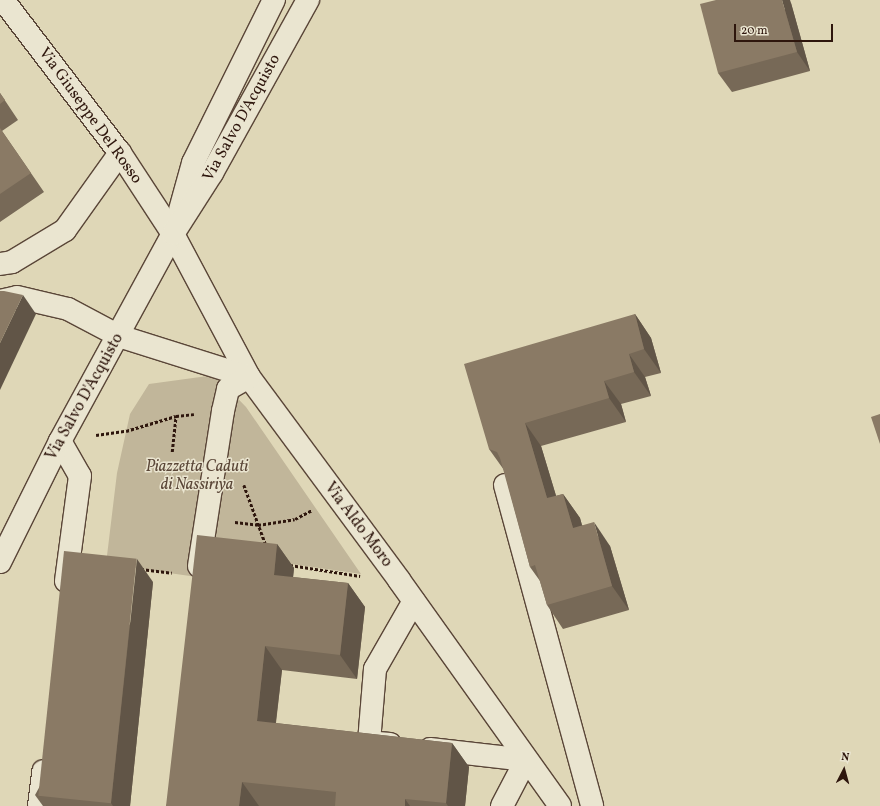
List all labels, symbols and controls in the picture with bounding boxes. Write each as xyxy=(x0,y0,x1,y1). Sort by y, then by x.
scale bar xyxy=(736,16,835,42)
text: 20 m xyxy=(741,23,768,39)
street label: Via Giuseppe Del Rosso xyxy=(34,44,146,188)
street label: Via Salvo D'Acquisto xyxy=(199,51,285,185)
street label: Via Salvo D'Acquisto xyxy=(42,330,128,464)
park label: Piazzetta Caduti di Nassiriya xyxy=(146,457,248,495)
street label: Via Aldo Moro xyxy=(320,479,396,571)
north arrow xyxy=(824,750,864,790)
text: N xyxy=(841,750,850,765)

